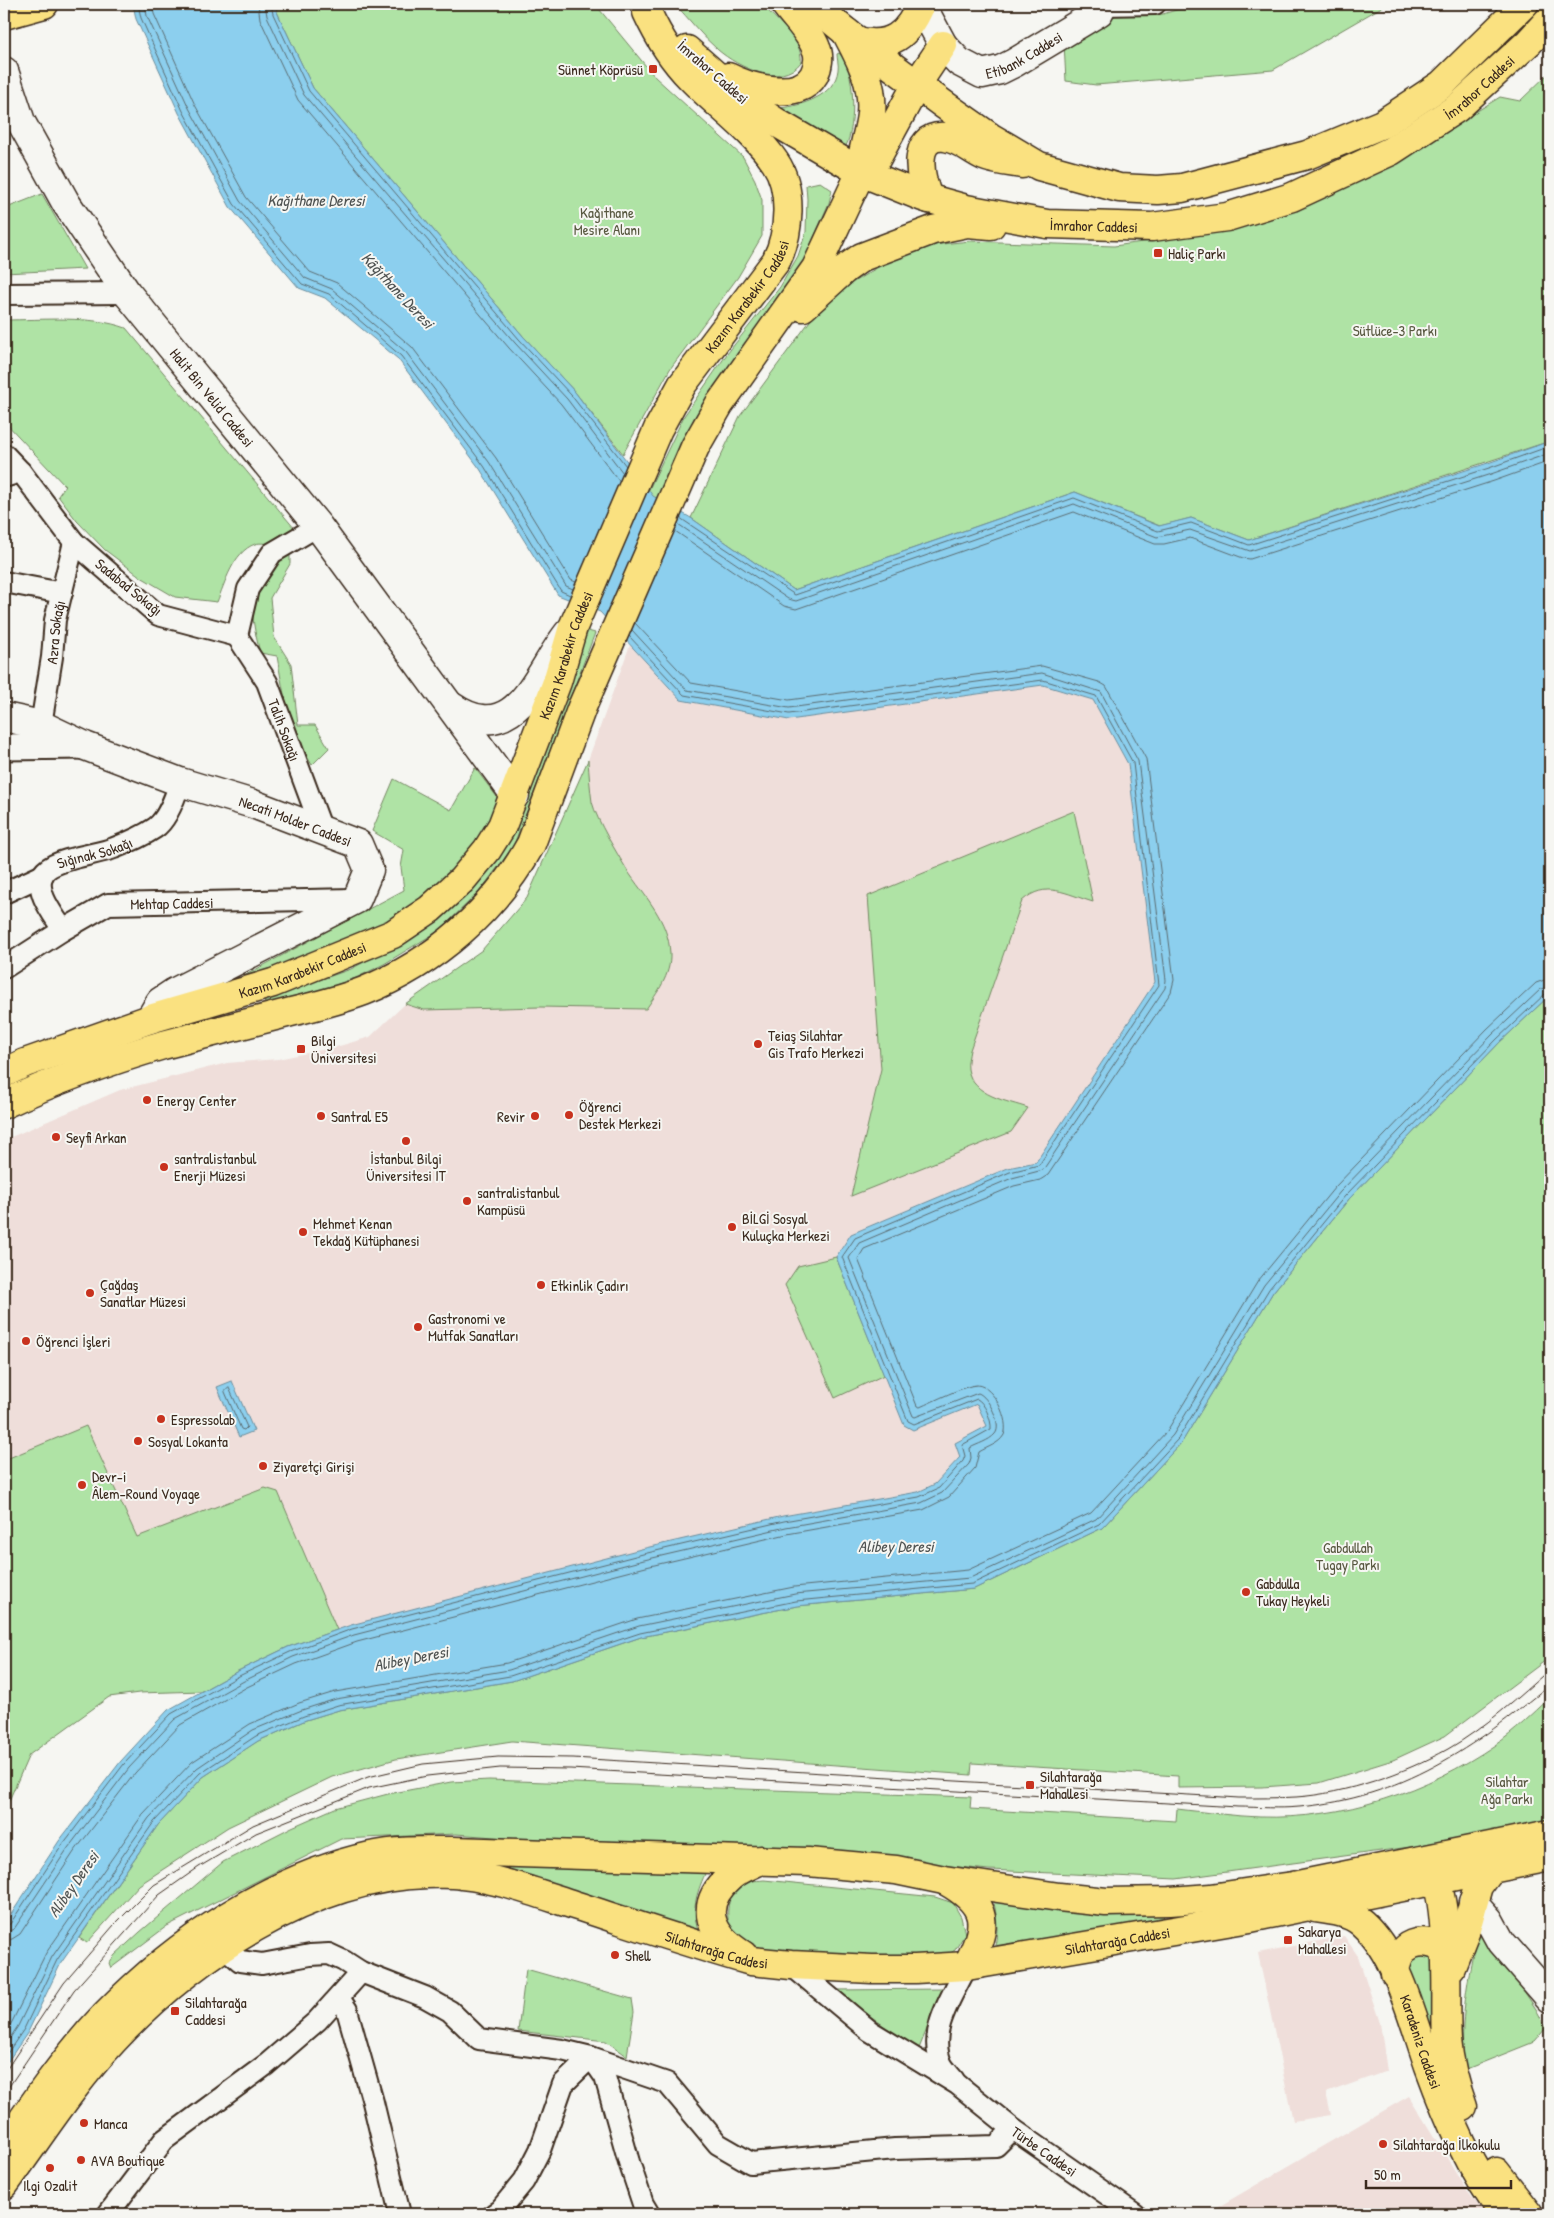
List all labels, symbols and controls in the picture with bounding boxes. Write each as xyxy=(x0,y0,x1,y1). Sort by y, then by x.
street label: Etibank Caddesi xyxy=(983,26,1066,83)
street label: İmrahor Caddesi xyxy=(673,35,753,109)
street label: İmrahor Caddesi xyxy=(1440,50,1519,124)
place label: Sünnet Köprüsü xyxy=(558,59,643,80)
marker: Sünnet Köprüsü xyxy=(647,63,659,75)
water label: Kağıthane Deresi xyxy=(267,189,366,211)
park label: Kağıthane Mesire Alanı xyxy=(574,202,640,240)
street label: İmrahor Caddesi xyxy=(1049,214,1138,237)
street label: Kazım Karabekir Caddesi xyxy=(700,238,794,357)
place label: Haliç Parkı xyxy=(1168,243,1226,264)
water label: Kâğıthane Deresi xyxy=(357,247,440,334)
marker: Haliç Parkı xyxy=(1152,247,1164,259)
park label: Sütlüce-3 Parkı xyxy=(1353,320,1437,341)
street label: Halit Bin Velid Caddesi xyxy=(166,343,259,451)
street label: Sadabad Sokağı xyxy=(91,553,167,621)
street label: Kazım Karabekir Caddesi xyxy=(533,588,598,722)
street label: Azra Sokağı xyxy=(41,598,70,665)
street label: Talih Sokağı xyxy=(264,696,306,764)
street label: Necati Molder Caddesi xyxy=(237,790,355,851)
street label: Sığınak Sokağı xyxy=(53,831,136,873)
street label: Mehtap Caddesi xyxy=(130,891,214,914)
street label: Kazım Karabekir Caddesi xyxy=(236,936,369,1003)
place label: Teiaş Silahtar Gis Trafo Merkezi xyxy=(768,1025,864,1063)
place label: Bilgi Üniversitesi xyxy=(311,1030,377,1068)
marker: Teiaş Silahtar Gis Trafo Merkezi xyxy=(752,1038,764,1050)
marker: Bilgi Üniversitesi xyxy=(295,1043,307,1055)
place label: Energy Center xyxy=(157,1090,237,1111)
marker: Energy Center xyxy=(141,1094,153,1106)
place label: Öğrenci Destek Merkezi xyxy=(579,1096,661,1134)
place label: Santral E5 xyxy=(331,1106,388,1127)
place label: Revir xyxy=(497,1106,525,1127)
marker: Öğrenci Destek Merkezi xyxy=(563,1109,575,1121)
marker: Santral E5 xyxy=(315,1110,327,1122)
marker: Revir xyxy=(529,1110,541,1122)
place label: Seyfi Arkan xyxy=(66,1127,127,1148)
marker: Seyfi Arkan xyxy=(50,1131,62,1143)
marker: İstanbul Bilgi Üniversitesi IT xyxy=(400,1135,412,1147)
place label: santralistanbul Enerji Müzesi xyxy=(174,1148,256,1186)
place label: İstanbul Bilgi Üniversitesi IT xyxy=(366,1148,447,1186)
marker: santralistanbul Enerji Müzesi xyxy=(158,1161,170,1173)
place label: santralistanbul Kampüsü xyxy=(477,1182,559,1220)
marker: santralistanbul Kampüsü xyxy=(461,1195,473,1207)
place label: BİLGİ Sosyal Kuluçka Merkezi xyxy=(742,1208,830,1246)
place label: Mehmet Kenan Tekdağ Kütüphanesi xyxy=(313,1213,420,1251)
marker: BİLGİ Sosyal Kuluçka Merkezi xyxy=(726,1221,738,1233)
marker: Mehmet Kenan Tekdağ Kütüphanesi xyxy=(297,1226,309,1238)
place label: Çağdaş Sanatlar Müzesi xyxy=(100,1274,186,1312)
place label: Etkinlik Çadırı xyxy=(551,1275,629,1296)
marker: Etkinlik Çadırı xyxy=(535,1279,547,1291)
marker: Çağdaş Sanatlar Müzesi xyxy=(84,1287,96,1299)
place label: Gastronomi ve Mutfak Sanatları xyxy=(428,1308,519,1346)
marker: Gastronomi ve Mutfak Sanatları xyxy=(412,1321,424,1333)
place label: Öğrenci İşleri xyxy=(36,1331,111,1352)
marker: Öğrenci İşleri xyxy=(20,1335,32,1347)
place label: Espressolab xyxy=(171,1409,235,1430)
marker: Espressolab xyxy=(155,1413,167,1425)
place label: Sosyal Lokanta xyxy=(148,1431,228,1452)
marker: Sosyal Lokanta xyxy=(132,1435,144,1447)
place label: Ziyaretçi Girişi xyxy=(273,1456,355,1477)
marker: Ziyaretçi Girişi xyxy=(257,1460,269,1472)
place label: Devr-i Âlem–Round Voyage xyxy=(92,1466,200,1504)
marker: Devr-i Âlem–Round Voyage xyxy=(76,1479,88,1491)
water label: Alibey Deresi xyxy=(858,1535,935,1557)
park label: Gabdullah Tugay Parkı xyxy=(1316,1537,1380,1575)
place label: Gabdulla Tukay Heykeli xyxy=(1256,1573,1330,1611)
marker: Gabdulla Tukay Heykeli xyxy=(1240,1586,1252,1598)
water label: Alibey Deresi xyxy=(372,1640,451,1676)
place label: Silahtarağa Mahallesi xyxy=(1040,1766,1102,1804)
park label: Silahtar Ağa Parkı xyxy=(1481,1771,1533,1809)
marker: Silahtarağa Mahallesi xyxy=(1024,1779,1036,1791)
water label: Alibey Deresi xyxy=(42,1846,104,1921)
street label: Silahtarağa Caddesi xyxy=(1063,1921,1172,1960)
place label: Sakarya Mahallesi xyxy=(1298,1921,1347,1959)
street label: Silahtarağa Caddesi xyxy=(663,1925,769,1973)
marker: Sakarya Mahallesi xyxy=(1282,1934,1294,1946)
place label: Shell xyxy=(625,1945,651,1966)
marker: Shell xyxy=(609,1949,621,1961)
place label: Silahtarağa Caddesi xyxy=(185,1992,247,2030)
street label: Karadeniz Caddesi xyxy=(1395,1992,1447,2092)
marker: Silahtarağa Caddesi xyxy=(169,2005,181,2017)
place label: Manca xyxy=(94,2113,127,2134)
marker: Manca xyxy=(78,2117,90,2129)
street label: Türbe Caddesi xyxy=(1008,2121,1081,2181)
place label: Silahtarağa İlkokulu xyxy=(1393,2134,1500,2155)
marker: Silahtarağa İlkokulu xyxy=(1377,2138,1389,2150)
place label: AVA Boutique xyxy=(91,2150,165,2171)
marker: AVA Boutique xyxy=(75,2154,87,2166)
scale bar xyxy=(1366,2158,1512,2190)
marker: Ilgi Ozalit xyxy=(44,2162,56,2174)
text: 50 m xyxy=(1374,2164,1401,2185)
place label: Ilgi Ozalit xyxy=(23,2175,78,2196)

